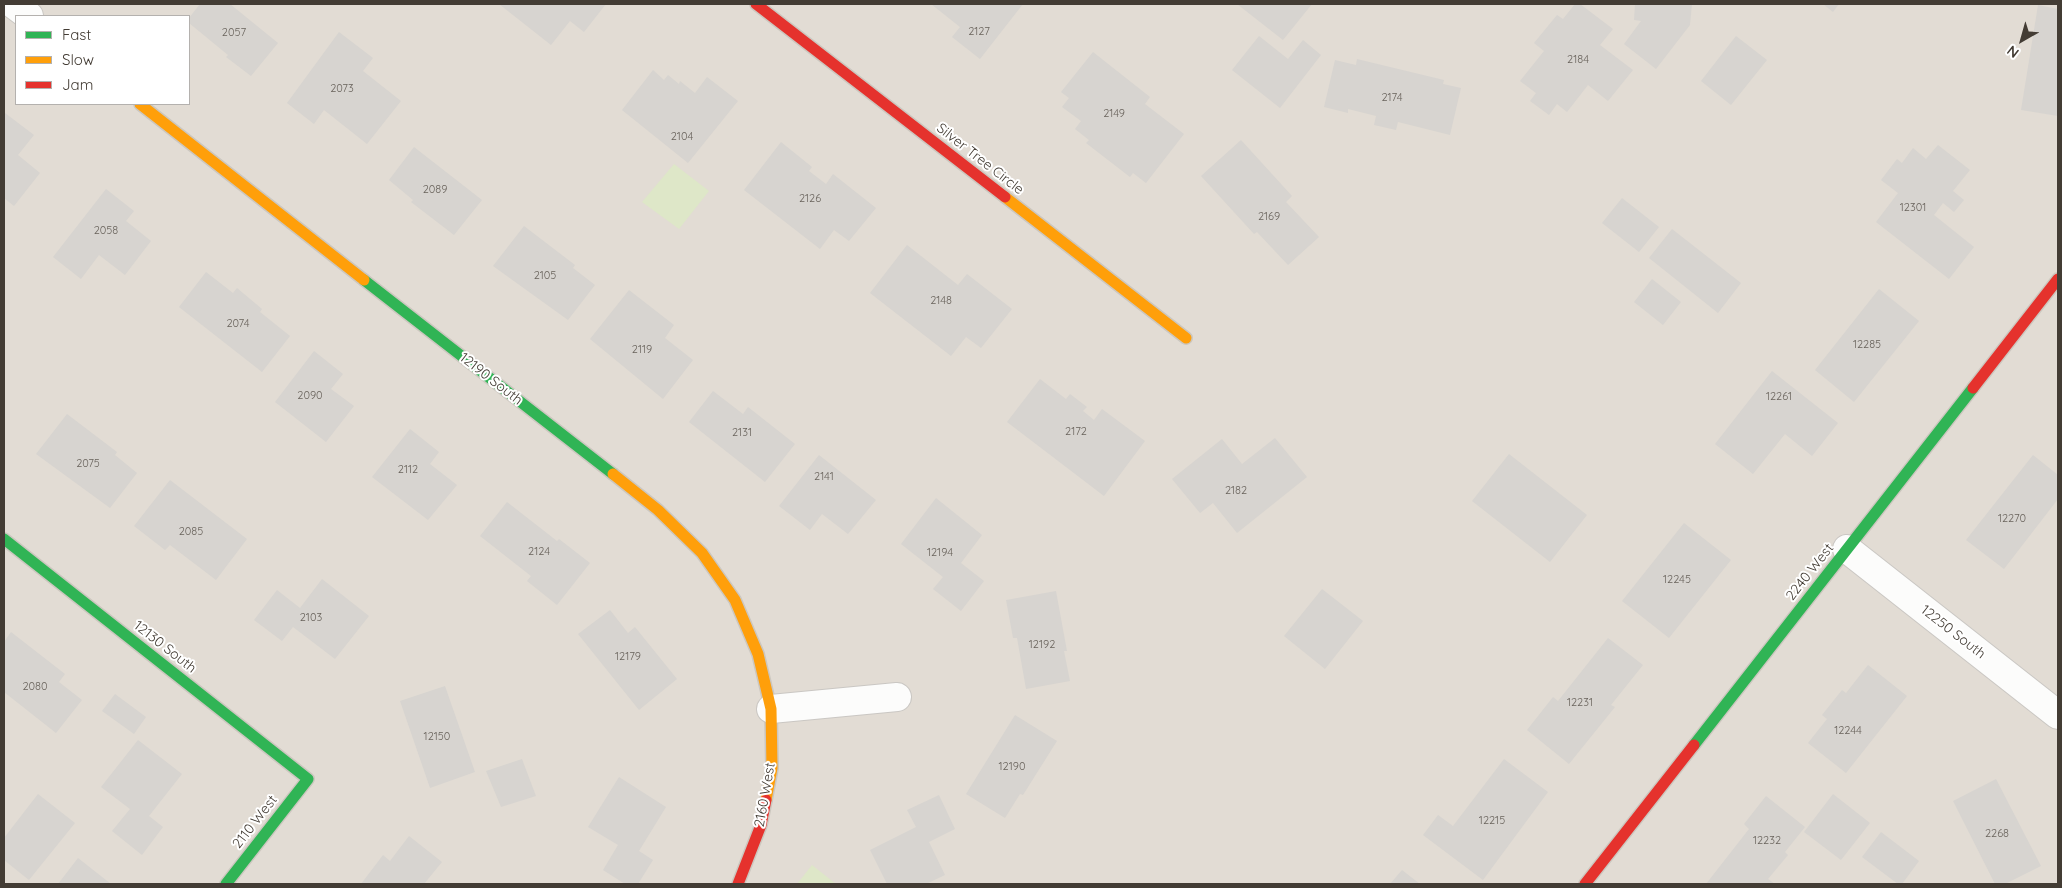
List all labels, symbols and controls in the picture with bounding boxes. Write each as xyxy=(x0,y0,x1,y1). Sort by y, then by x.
legend xyxy=(15,15,190,105)
north arrow xyxy=(1997,15,2047,65)
text: Fast xyxy=(62,25,91,44)
house number: 2127 xyxy=(968,25,990,39)
house number: 2057 xyxy=(222,26,246,40)
text: N xyxy=(2003,42,2022,62)
text: Slow xyxy=(62,50,94,69)
house number: 2184 xyxy=(1567,53,1589,67)
text: Jam xyxy=(62,75,93,94)
house number: 2073 xyxy=(330,82,354,96)
house number: 2174 xyxy=(1381,91,1403,105)
house number: 2149 xyxy=(1103,107,1125,121)
street label: Silver Tree Circle xyxy=(933,120,1027,198)
house number: 2104 xyxy=(671,130,693,144)
house number: 2089 xyxy=(423,183,447,197)
house number: 2126 xyxy=(799,192,821,206)
house number: 12301 xyxy=(1900,201,1926,215)
house number: 2169 xyxy=(1258,210,1280,224)
house number: 2058 xyxy=(94,224,118,238)
house number: 2105 xyxy=(534,269,556,283)
house number: 2148 xyxy=(930,294,952,308)
house number: 2074 xyxy=(226,317,250,331)
house number: 12285 xyxy=(1853,338,1881,352)
house number: 2119 xyxy=(632,343,652,357)
street label: 12190 South xyxy=(456,349,526,409)
house number: 2090 xyxy=(297,389,323,403)
house number: 12261 xyxy=(1766,390,1792,404)
house number: 2172 xyxy=(1065,425,1087,439)
house number: 2131 xyxy=(732,426,752,440)
house number: 2075 xyxy=(76,457,100,471)
house number: 2112 xyxy=(398,463,418,477)
house number: 2141 xyxy=(814,470,834,484)
house number: 2182 xyxy=(1225,484,1247,498)
house number: 12270 xyxy=(1998,512,2026,526)
house number: 2085 xyxy=(179,525,203,539)
street label: 2240 West xyxy=(1783,540,1837,604)
house number: 2124 xyxy=(528,545,550,559)
house number: 12194 xyxy=(927,546,953,560)
house number: 12245 xyxy=(1663,573,1691,587)
street label: 12250 South xyxy=(1917,602,1989,662)
house number: 2103 xyxy=(300,611,322,625)
street label: 12130 South xyxy=(130,617,200,677)
house number: 12192 xyxy=(1029,638,1055,652)
house number: 12179 xyxy=(615,650,641,664)
house number: 2080 xyxy=(22,680,48,694)
house number: 12231 xyxy=(1567,696,1593,710)
house number: 12244 xyxy=(1834,724,1862,738)
house number: 12150 xyxy=(424,730,450,744)
house number: 12190 xyxy=(999,760,1025,774)
street label: 2160 West xyxy=(751,761,779,829)
street label: 2110 West xyxy=(229,792,281,852)
house number: 12215 xyxy=(1479,814,1505,828)
house number: 2268 xyxy=(1985,827,2009,841)
house number: 12232 xyxy=(1753,834,1781,848)

